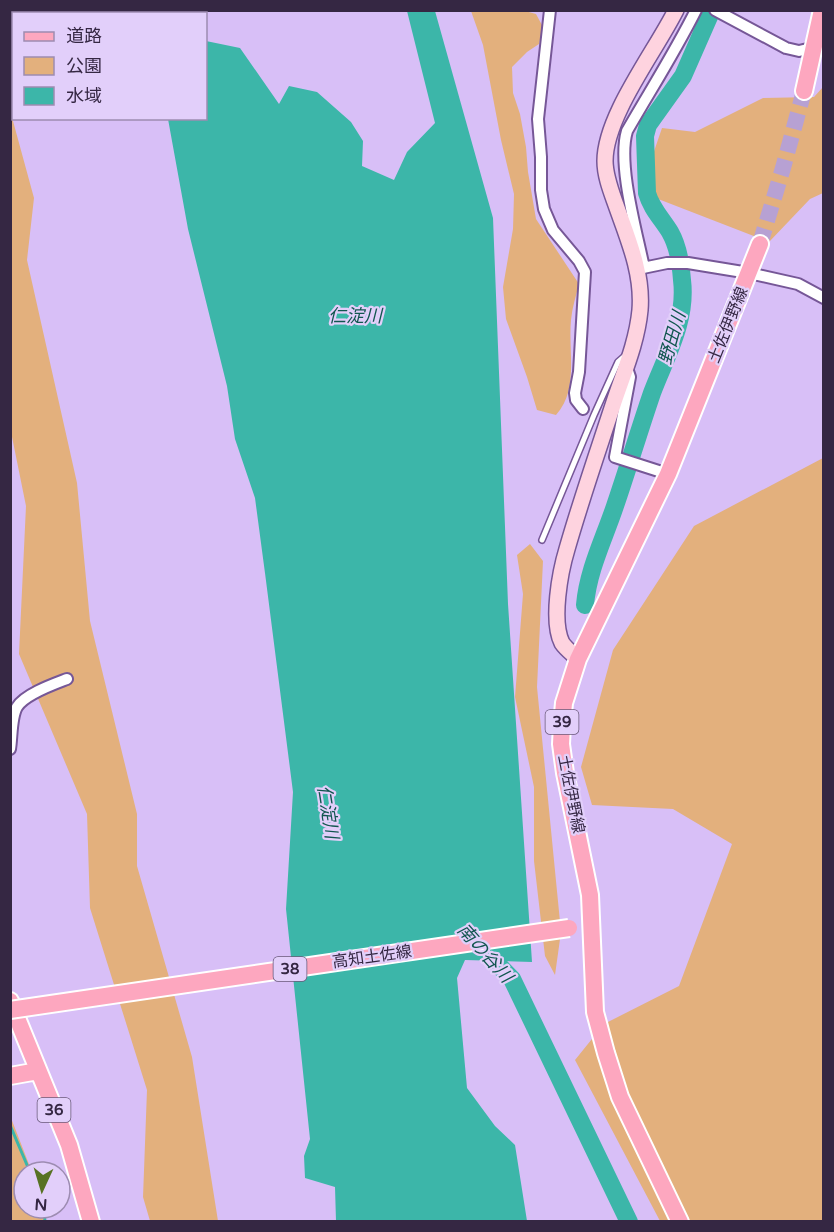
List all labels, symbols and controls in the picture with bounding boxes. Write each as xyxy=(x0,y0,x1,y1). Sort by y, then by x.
legend xyxy=(12,12,207,120)
text: 道路 xyxy=(66,25,102,47)
text: 公園 xyxy=(66,55,102,77)
text: 水域 xyxy=(66,85,102,107)
street label: 土佐伊野線 xyxy=(704,284,752,366)
water label: 仁淀川 xyxy=(328,305,384,327)
water label: 野田川 xyxy=(654,307,691,367)
road number: 39 xyxy=(546,710,578,734)
street label: 土佐伊野線 xyxy=(554,753,588,835)
water label: 仁淀川 xyxy=(313,784,343,842)
water label: 南の谷川 xyxy=(453,919,519,989)
street label: 高知土佐線 xyxy=(331,942,413,972)
road number: 38 xyxy=(274,957,306,981)
road number: 36 xyxy=(38,1098,70,1122)
north arrow xyxy=(12,1160,72,1220)
text: N xyxy=(34,1194,48,1214)

